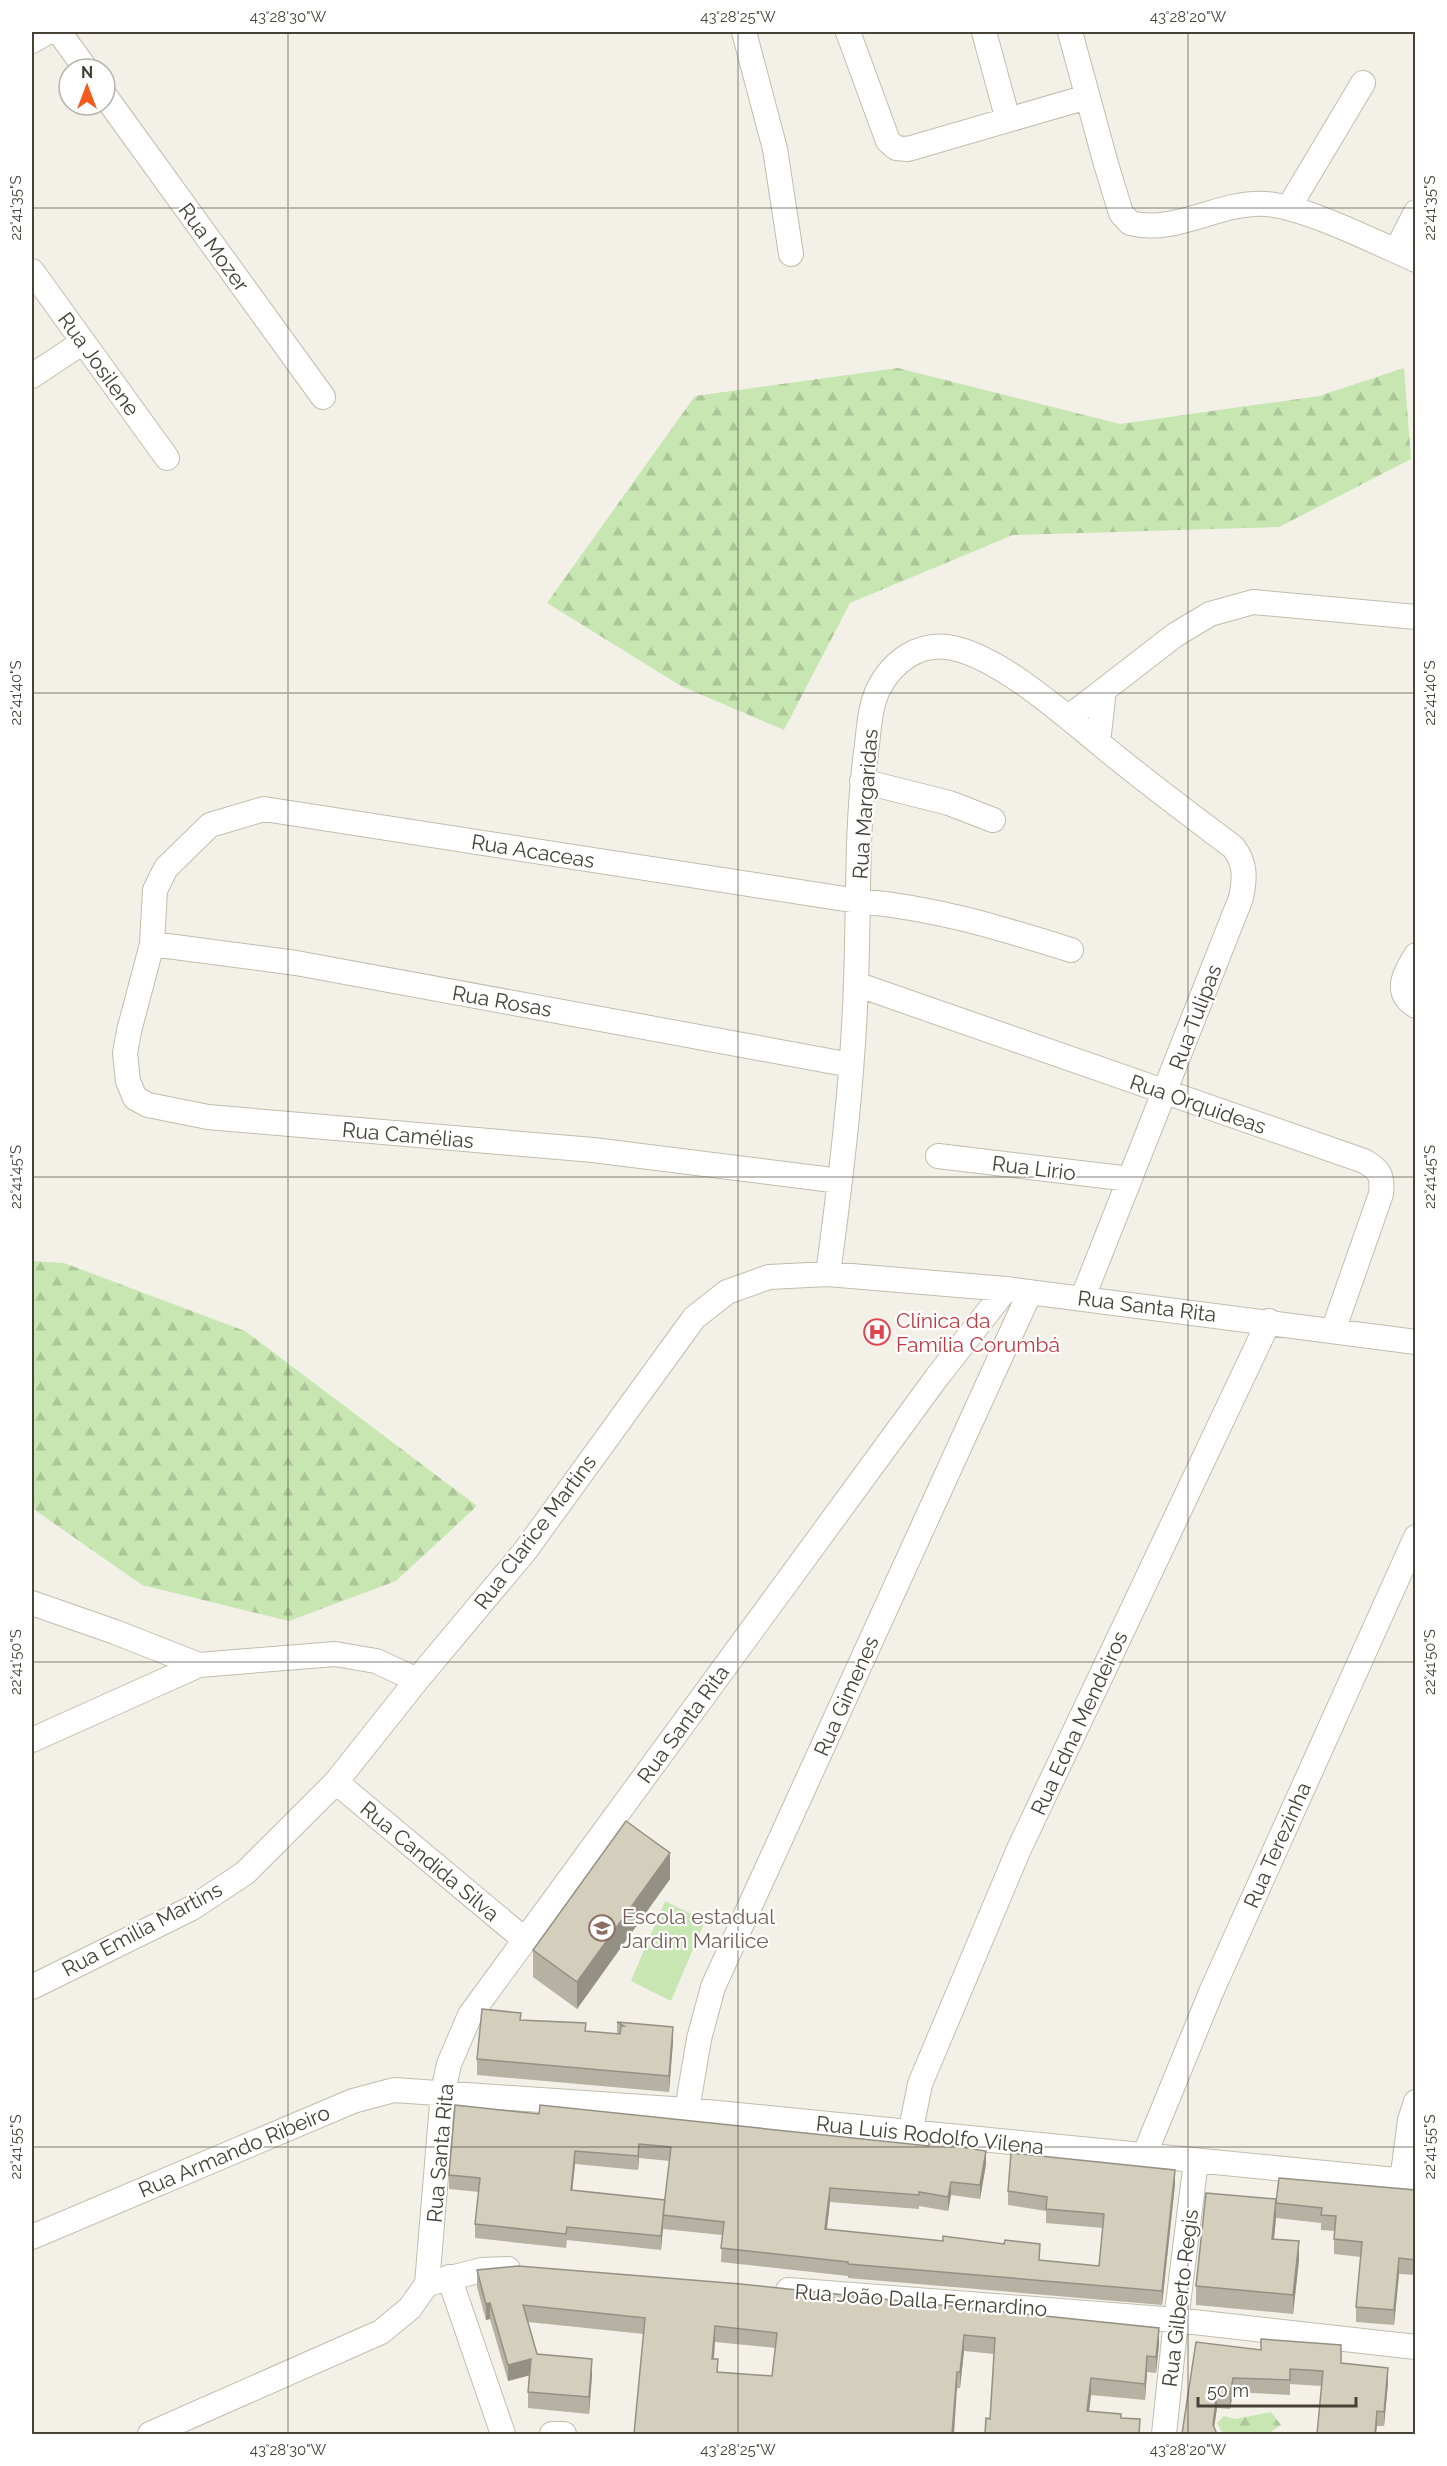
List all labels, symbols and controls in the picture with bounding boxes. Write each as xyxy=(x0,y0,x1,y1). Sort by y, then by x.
text: 43°28'30"W xyxy=(250,8,327,26)
text: 43°28'25"W xyxy=(700,8,776,26)
text: 43°28'20"W xyxy=(1150,8,1227,26)
north arrow xyxy=(57,57,117,117)
text: N xyxy=(81,63,93,82)
text: 22°41'35"S xyxy=(7,176,25,240)
text: 22°41'35"S xyxy=(1421,176,1439,240)
street label: Rua Mozer xyxy=(174,198,255,297)
street label: Rua Josilene xyxy=(53,307,145,421)
text: 22°41'40"S xyxy=(7,660,25,726)
text: 22°41'40"S xyxy=(1421,660,1439,726)
street label: Rua Margaridas xyxy=(847,728,883,880)
street label: Rua Acaceas xyxy=(470,829,596,873)
street label: Rua Tulipas xyxy=(1164,961,1226,1073)
street label: Rua Rosas xyxy=(450,980,554,1022)
street label: Rua Orquideas xyxy=(1127,1069,1269,1139)
street label: Rua Camélias xyxy=(341,1117,475,1153)
text: 22°41'45"S xyxy=(7,1145,25,1209)
text: 22°41'45"S xyxy=(1421,1145,1439,1209)
street label: Rua Lirio xyxy=(991,1150,1077,1186)
street label: Rua Santa Rita xyxy=(1076,1285,1218,1327)
place label: Clínica da Família Corumbá xyxy=(896,1308,1060,1357)
hospital icon: Clínica da Família Corumbá xyxy=(862,1317,892,1347)
street label: Rua Clarice Martins xyxy=(469,1450,601,1614)
street label: Rua Edna Mendeiros xyxy=(1025,1627,1133,1819)
text: 22°41'50"S xyxy=(7,1629,25,1695)
text: 22°41'50"S xyxy=(1421,1629,1439,1695)
street label: Rua Gimenes xyxy=(808,1632,884,1760)
street label: Rua Santa Rita xyxy=(632,1660,734,1788)
street label: Rua Terezinha xyxy=(1238,1778,1316,1912)
street label: Rua Candida Silva xyxy=(356,1796,504,1926)
street label: Rua Emilia Martins xyxy=(58,1876,226,1982)
place label: Escola estadual Jardim Marilice xyxy=(622,1904,775,1953)
school or university icon: Escola estadual Jardim Marilice xyxy=(587,1913,617,1943)
street label: Rua Santa Rita xyxy=(421,2082,459,2224)
street label: Rua Armando Ribeiro xyxy=(135,2099,333,2203)
street label: Rua Luis Rodolfo Vilena xyxy=(815,2111,1045,2159)
text: 22°41'55"S xyxy=(7,2115,25,2179)
text: 22°41'55"S xyxy=(1421,2115,1439,2179)
street label: Rua Gilberto Regis xyxy=(1157,2208,1203,2388)
street label: Rua João Dalla Fernardino xyxy=(794,2279,1048,2321)
scale bar xyxy=(1198,2370,1356,2408)
text: 50 m xyxy=(1207,2380,1249,2401)
text: 43°28'30"W xyxy=(250,2441,327,2459)
text: 43°28'25"W xyxy=(700,2441,776,2459)
text: 43°28'20"W xyxy=(1150,2441,1227,2459)

